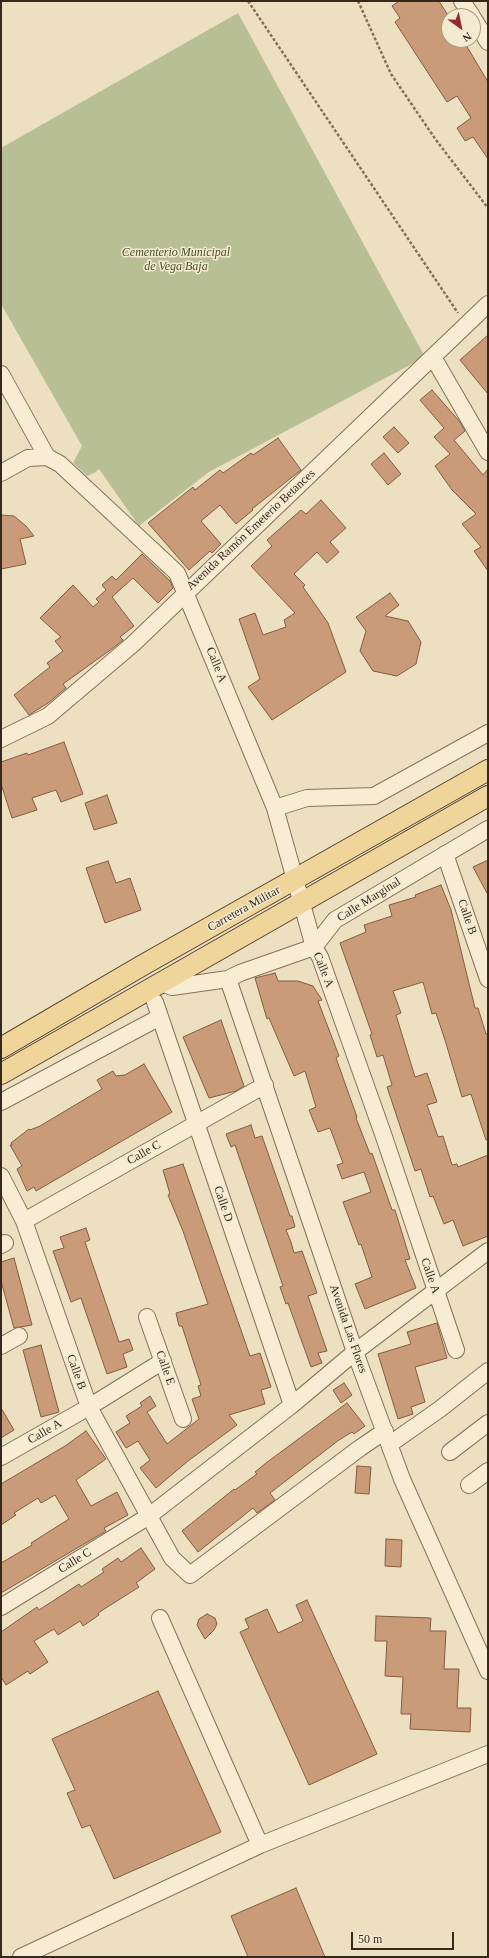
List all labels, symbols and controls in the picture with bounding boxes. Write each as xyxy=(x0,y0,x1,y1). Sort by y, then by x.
north arrow xyxy=(441,8,481,48)
text: N xyxy=(460,30,474,44)
park label: Cementerio Municipal de Vega Baja xyxy=(122,246,230,274)
street label: Avenida Ramón Emeterio Betances xyxy=(184,467,318,593)
street label: Calle A xyxy=(202,645,230,685)
street label: Calle Marginal xyxy=(335,875,403,925)
street label: Carretera Militar xyxy=(205,883,283,935)
street label: Calle B xyxy=(454,897,480,937)
street label: Calle A xyxy=(309,950,337,990)
street label: Calle C xyxy=(125,1138,163,1168)
street label: Calle D xyxy=(210,1184,236,1224)
street label: Calle A xyxy=(417,1256,443,1296)
street label: Avenida Las Flores xyxy=(326,1283,370,1375)
street label: Calle E xyxy=(152,1349,178,1387)
street label: Calle B xyxy=(63,1352,89,1392)
street label: Calle A xyxy=(25,1417,65,1447)
street label: Calle C xyxy=(56,1545,94,1577)
scale bar xyxy=(353,1924,456,1950)
text: 50 m xyxy=(358,1932,382,1946)

